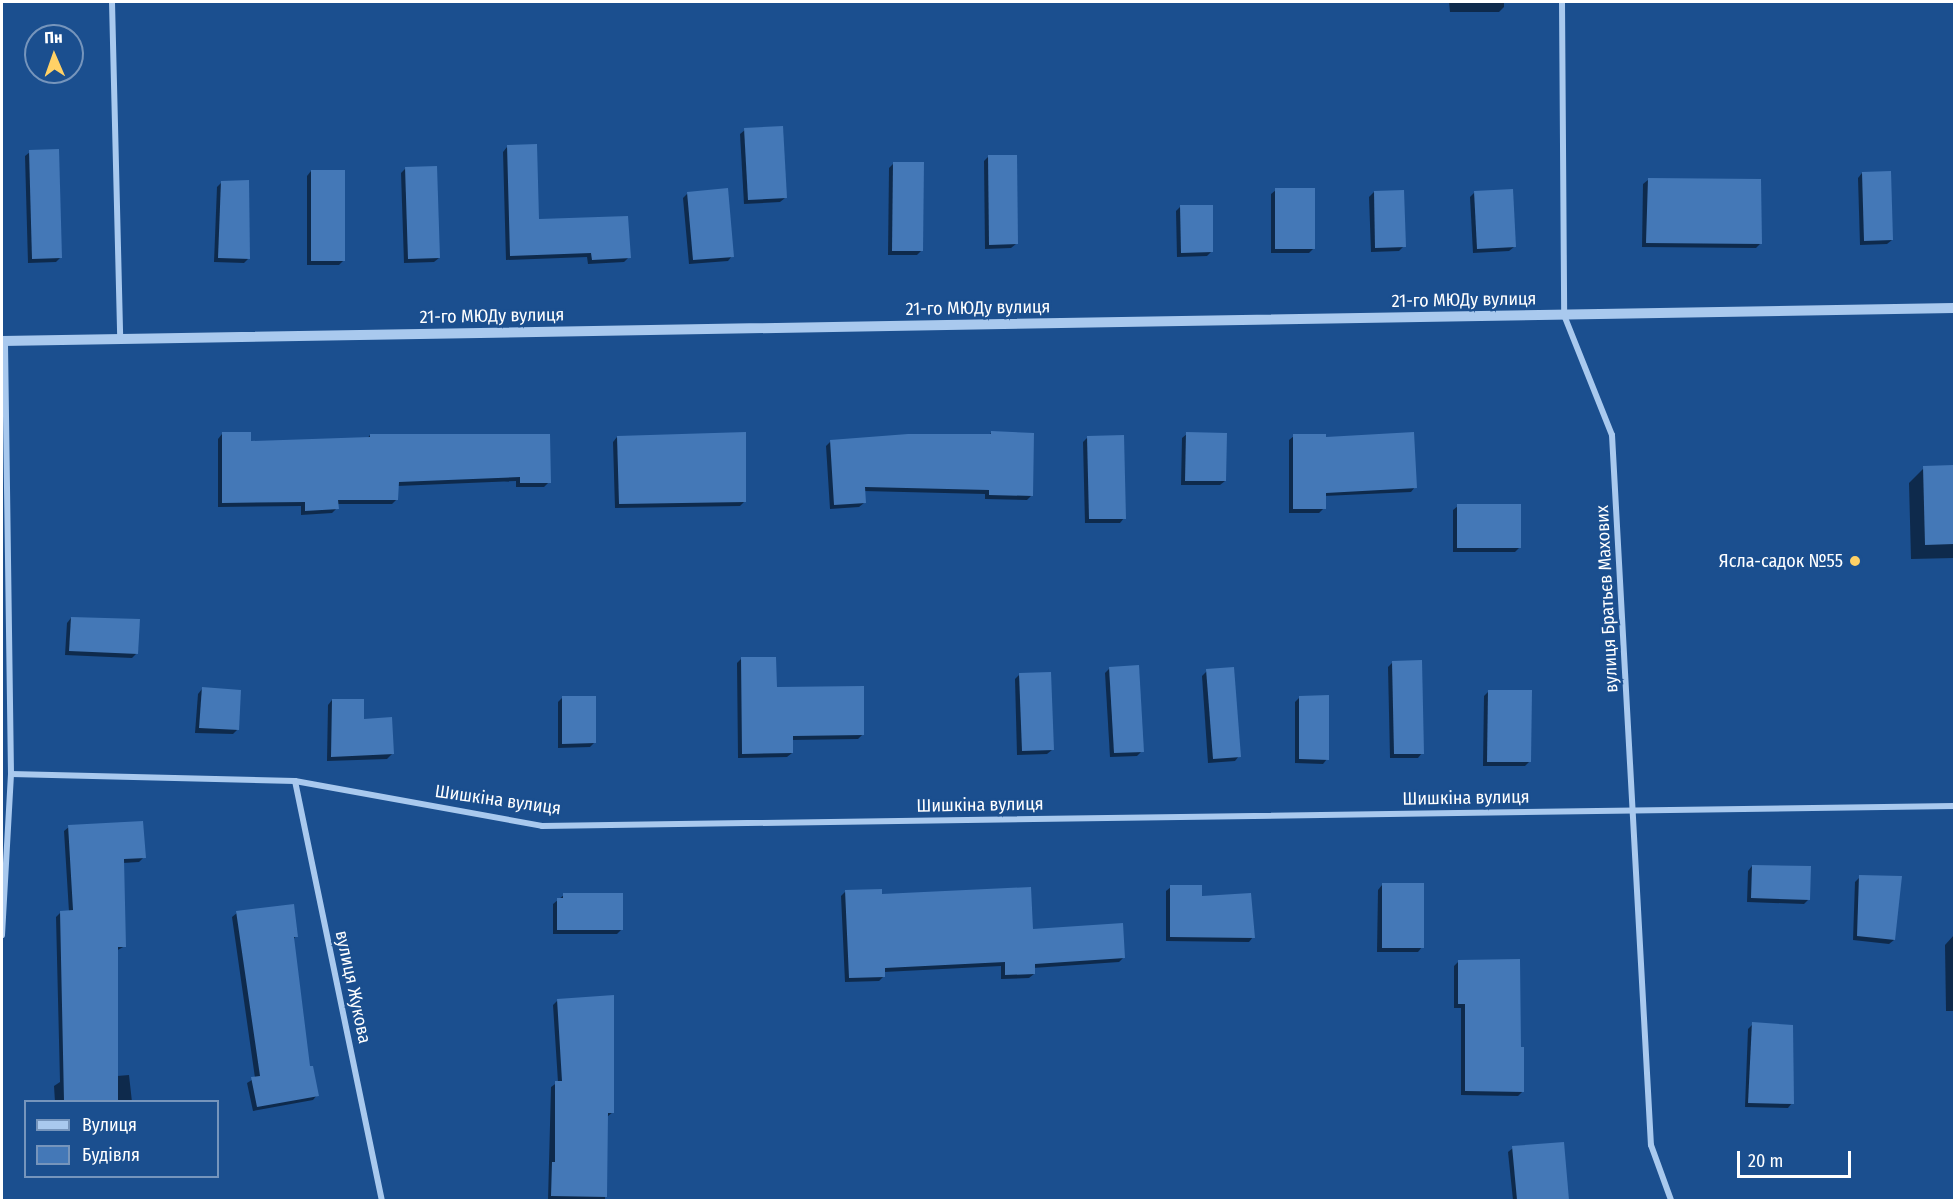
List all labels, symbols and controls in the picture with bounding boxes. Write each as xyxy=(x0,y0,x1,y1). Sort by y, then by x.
north arrow xyxy=(24,24,84,84)
text: Пн xyxy=(44,28,63,47)
street label: 21-го МЮДу вулиця xyxy=(1391,288,1537,312)
street label: 21-го МЮДу вулиця xyxy=(905,296,1051,320)
street label: 21-го МЮДу вулиця xyxy=(419,304,565,328)
street label: вулиця Братьєв Махових xyxy=(1591,505,1623,693)
place label: Ясла-садок №55 xyxy=(1719,550,1843,572)
marker: Ясла-садок №55 xyxy=(1848,554,1862,568)
street label: Шишкіна вулиця xyxy=(434,780,562,820)
street label: Шишкіна вулиця xyxy=(1402,786,1530,810)
street label: Шишкіна вулиця xyxy=(916,793,1044,817)
street label: вулиця Жукова xyxy=(330,929,376,1045)
legend xyxy=(24,1100,219,1178)
text: Вулиця xyxy=(82,1114,137,1136)
scale bar xyxy=(1740,1139,1854,1177)
text: Будівля xyxy=(82,1144,140,1166)
text: 20 m xyxy=(1748,1150,1783,1172)

